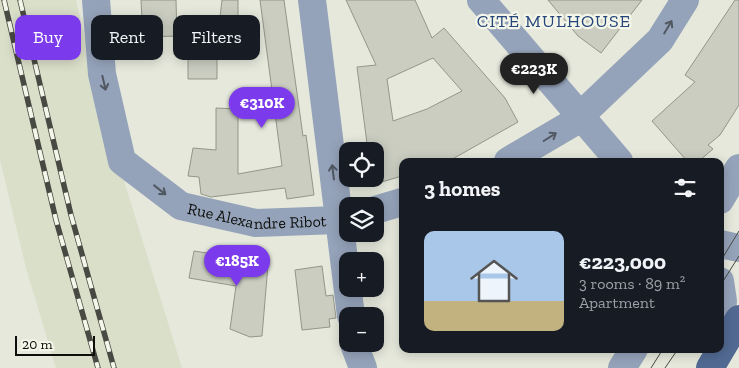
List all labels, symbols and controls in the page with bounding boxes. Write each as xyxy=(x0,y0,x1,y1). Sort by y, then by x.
district label: CITÉ MULHOUSE xyxy=(477,10,631,32)
chip: Buy xyxy=(15,15,81,60)
chip: Rent xyxy=(91,15,163,60)
chip: Filters xyxy=(173,15,260,60)
one-way arrow xyxy=(664,20,674,34)
pin: €223K xyxy=(499,52,569,95)
text: €223K xyxy=(511,59,557,78)
one-way arrow xyxy=(100,75,110,91)
pin: €310K xyxy=(227,86,297,129)
text: €310K xyxy=(240,93,284,112)
one-way arrow xyxy=(543,131,557,141)
map controls xyxy=(339,142,384,352)
button: locate xyxy=(339,142,384,187)
one-way arrow xyxy=(327,164,337,180)
icon: filters xyxy=(671,174,699,202)
text: 3 homes xyxy=(424,176,500,201)
one-way arrow xyxy=(153,185,166,196)
button: layers xyxy=(339,197,384,242)
street label: Rue Alexandre Ribot xyxy=(186,198,327,233)
pin: €185K xyxy=(202,244,272,287)
text: €223,000 xyxy=(579,249,666,274)
text: €185K xyxy=(215,251,259,270)
icon: home xyxy=(464,251,524,311)
button: + xyxy=(339,252,384,297)
text: 3 rooms · 89 m² xyxy=(579,274,685,293)
text: Apartment xyxy=(579,293,655,312)
button: − xyxy=(339,307,384,352)
scale bar xyxy=(15,333,95,356)
text: 20 m xyxy=(22,336,53,353)

